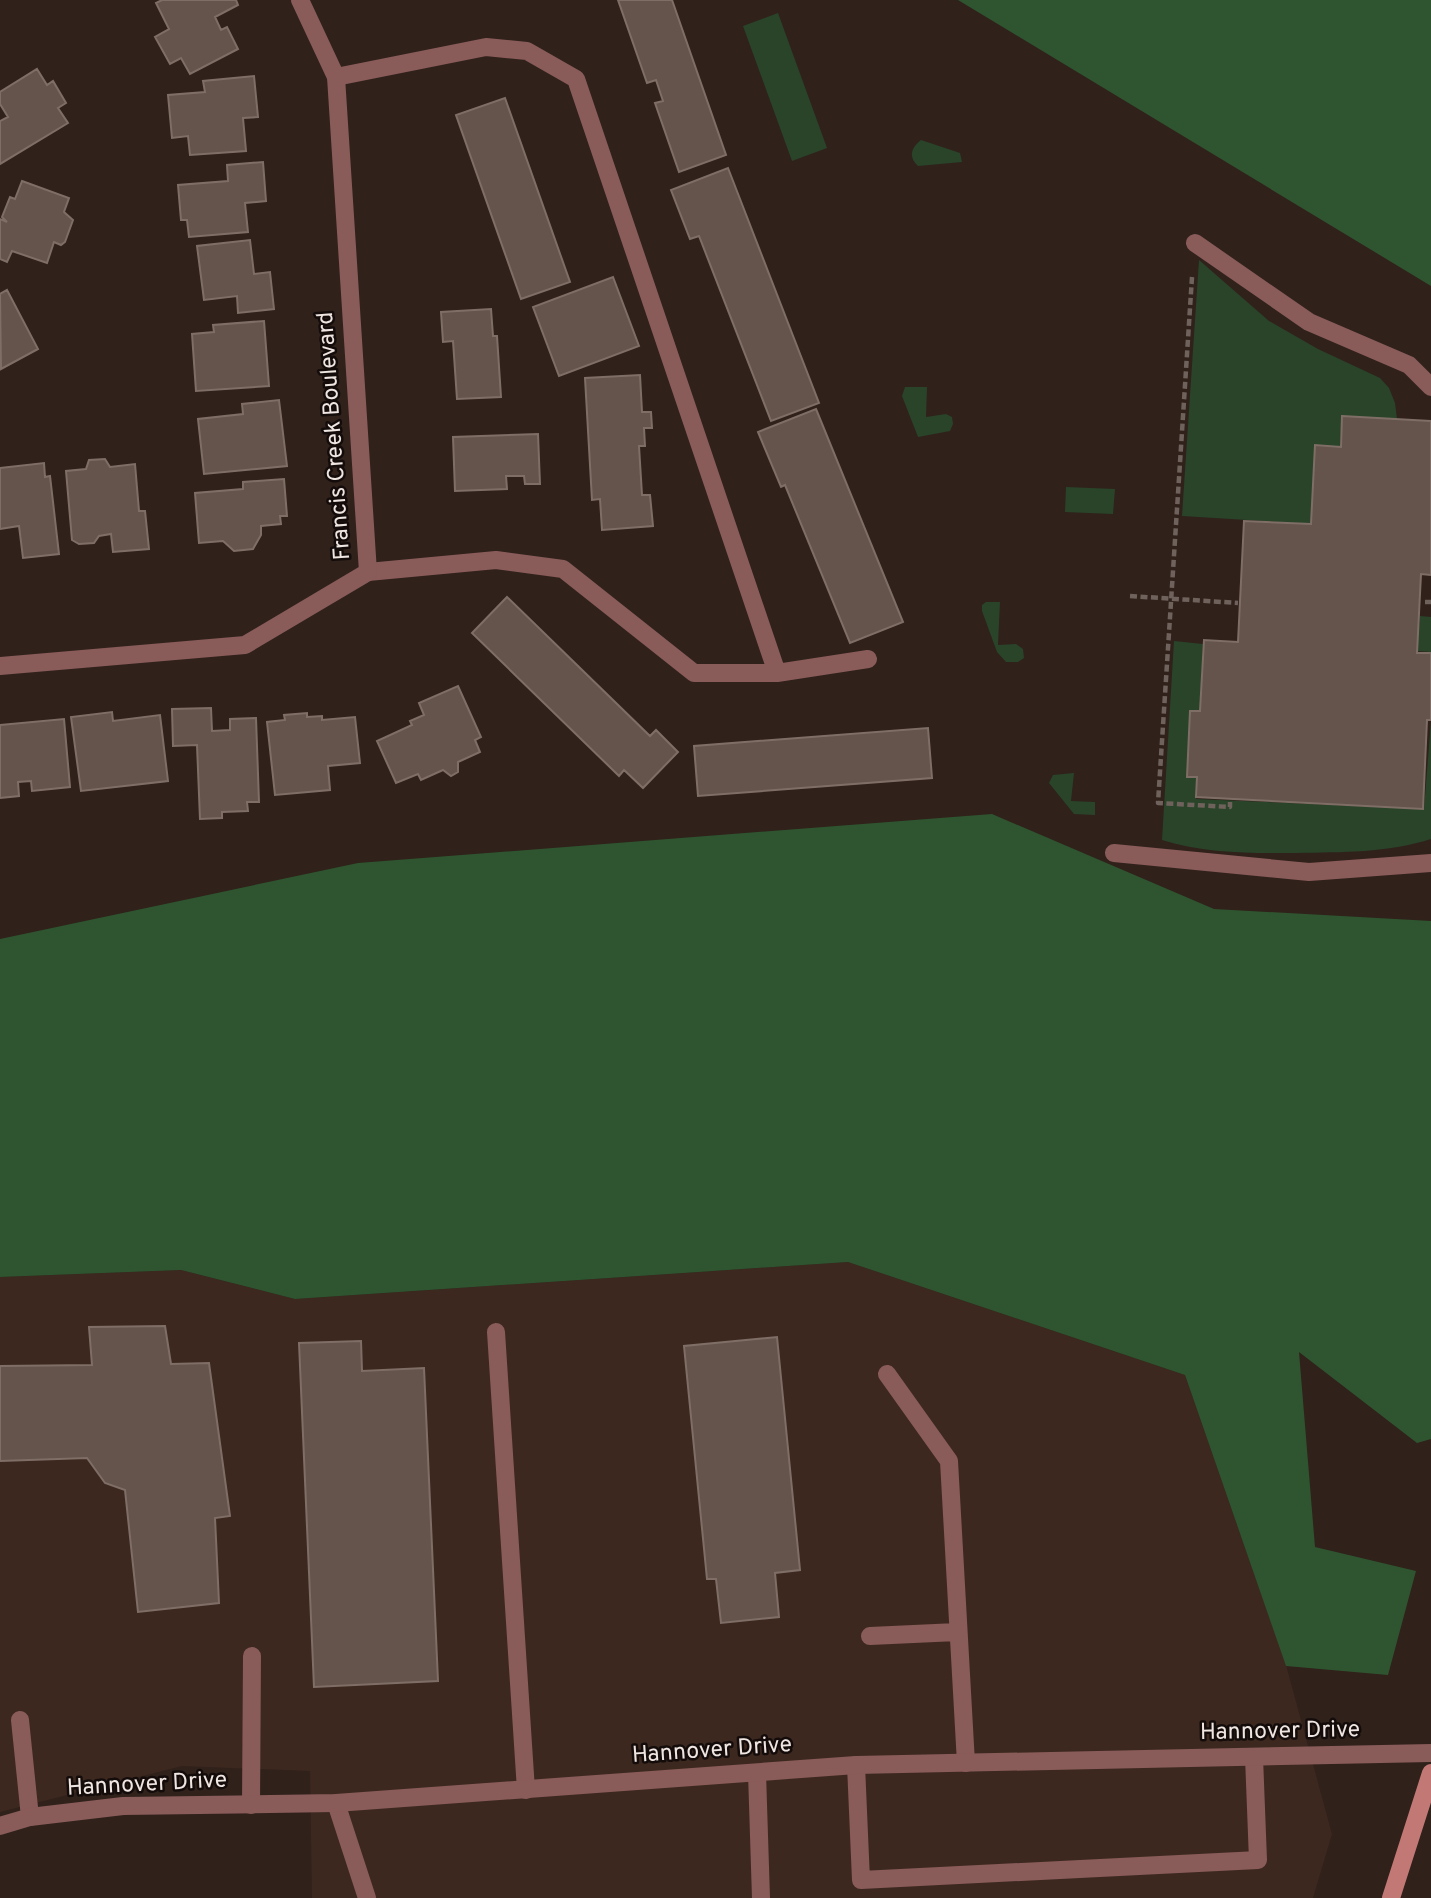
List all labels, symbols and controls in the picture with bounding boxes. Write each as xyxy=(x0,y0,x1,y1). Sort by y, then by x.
street label: Francis Creek Boulevard xyxy=(312,311,358,561)
street label: Hannover Drive xyxy=(1200,1716,1360,1748)
street label: Hannover Drive xyxy=(631,1731,793,1771)
street label: Hannover Drive xyxy=(66,1766,228,1804)

